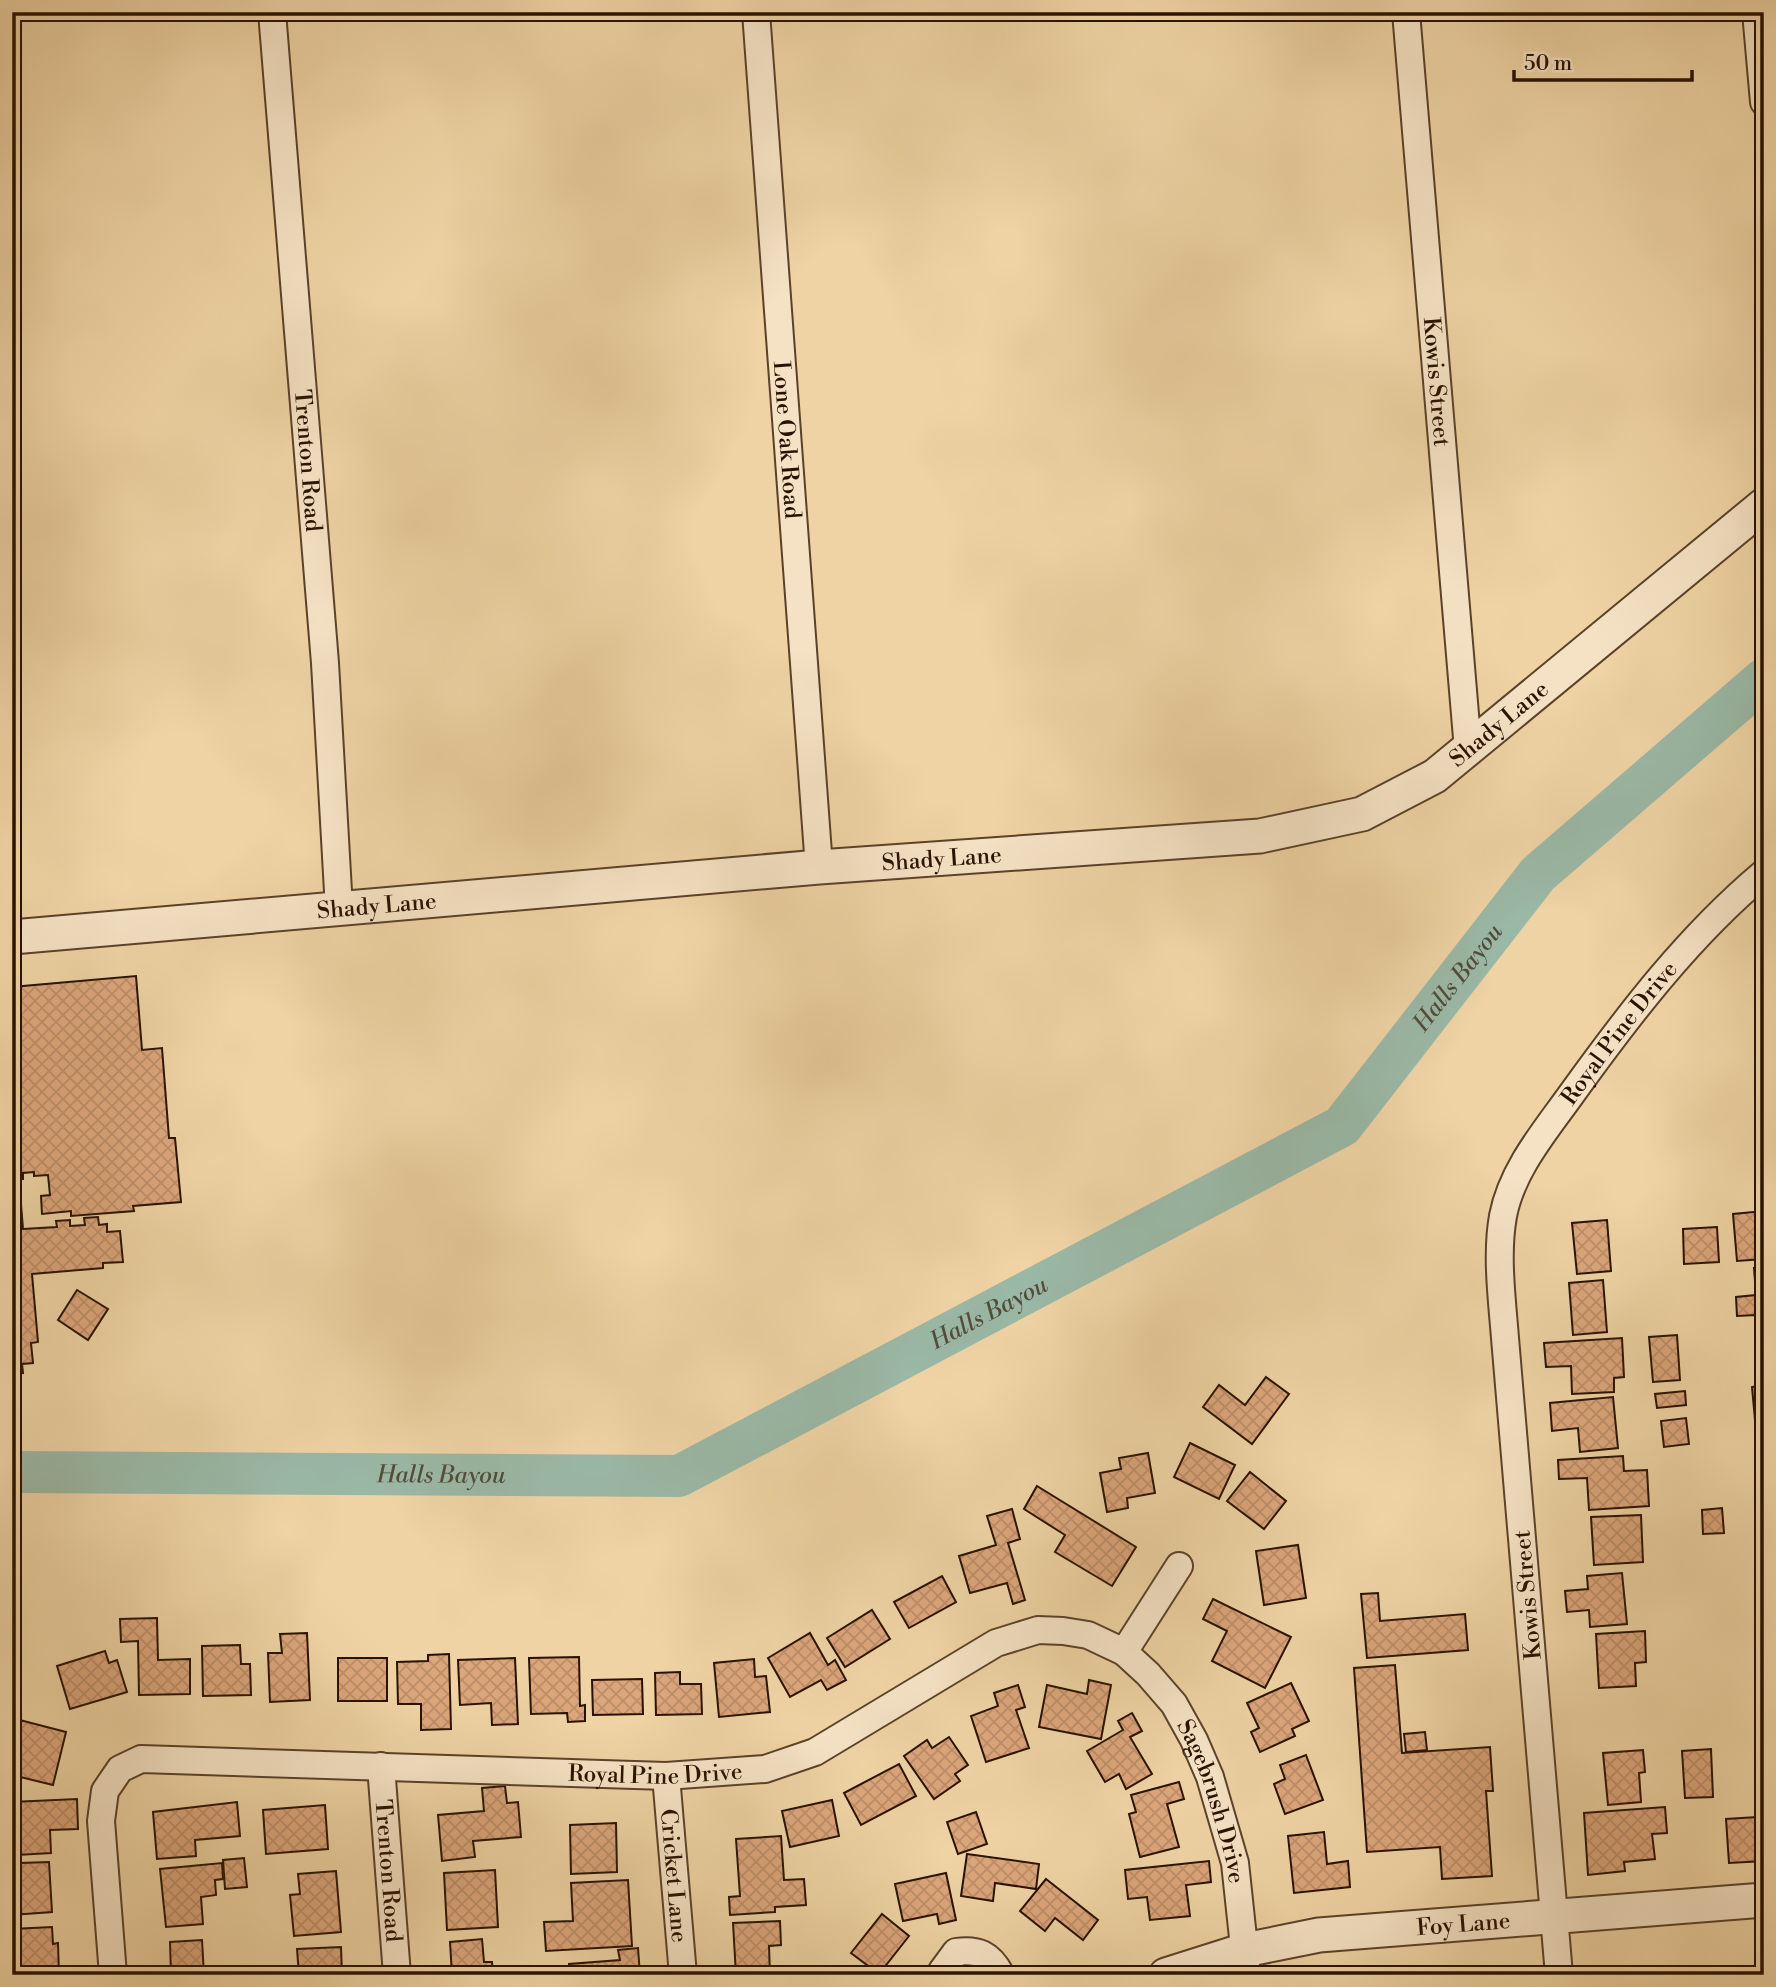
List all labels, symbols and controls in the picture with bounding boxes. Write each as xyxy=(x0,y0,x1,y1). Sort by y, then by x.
scale bar xyxy=(1514,38,1692,82)
text: 50 m xyxy=(1524,51,1572,77)
street label: Kowis Street xyxy=(1417,316,1455,448)
street label: Lone Oak Road xyxy=(767,360,806,520)
street label: Trenton Road xyxy=(288,388,327,533)
street label: Shady Lane xyxy=(1444,676,1554,773)
street label: Shady Lane xyxy=(881,841,1003,878)
street label: Shady Lane xyxy=(316,887,438,926)
water label: Halls Bayou xyxy=(1406,918,1510,1039)
street label: Royal Pine Drive xyxy=(1555,956,1684,1111)
water label: Halls Bayou xyxy=(924,1270,1053,1357)
water label: Halls Bayou xyxy=(375,1460,506,1491)
street label: Kowis Street xyxy=(1508,1529,1548,1661)
street label: Sagebrush Drive xyxy=(1170,1715,1250,1885)
street label: Royal Pine Drive xyxy=(567,1758,743,1791)
street label: Trenton Road xyxy=(369,1798,407,1943)
street label: Cricket Lane xyxy=(654,1808,693,1944)
street label: Foy Lane xyxy=(1415,1907,1511,1942)

